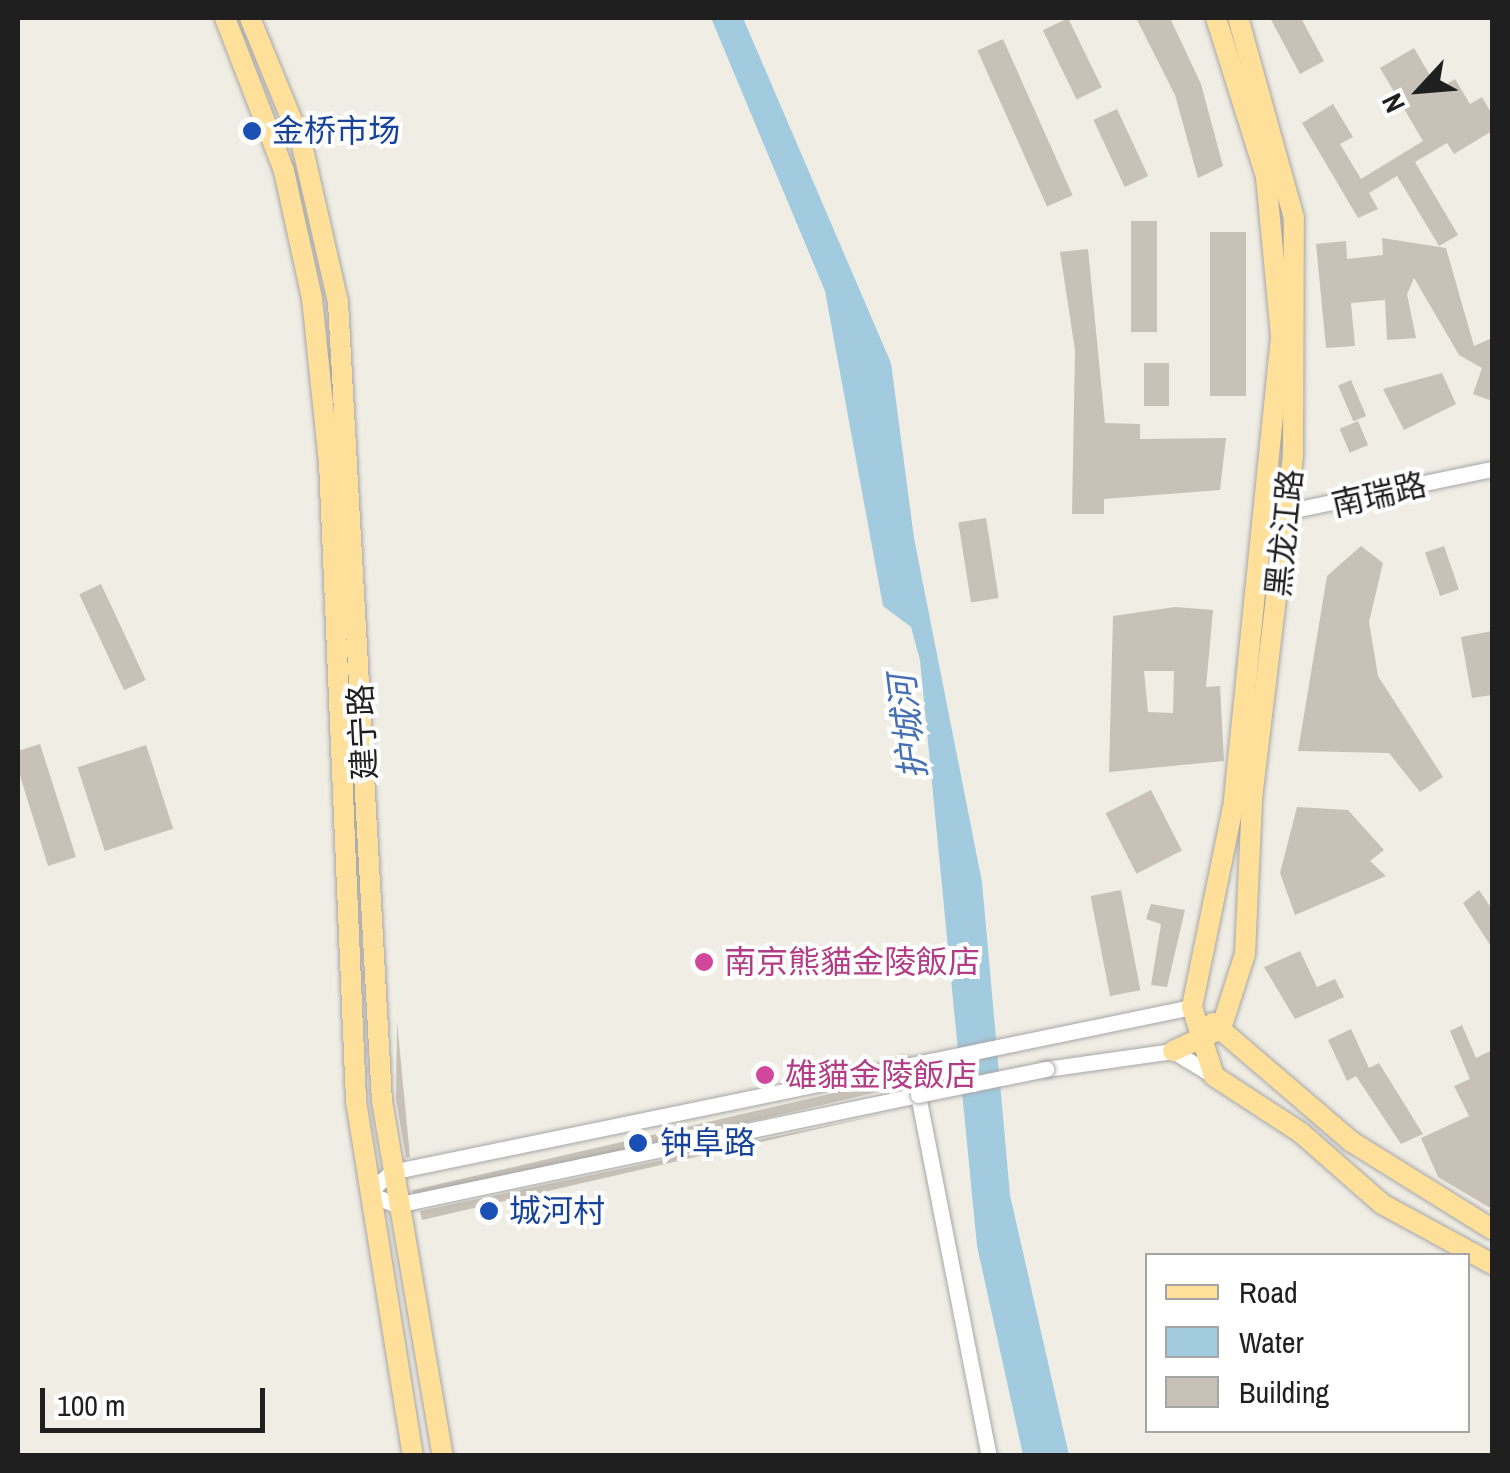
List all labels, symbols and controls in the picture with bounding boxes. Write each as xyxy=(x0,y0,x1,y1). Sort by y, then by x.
north arrow xyxy=(1370,40,1470,140)
text: N xyxy=(1372,87,1414,119)
place label: 金桥市场 xyxy=(272,112,400,150)
marker: 金桥市场 xyxy=(241,120,263,142)
street label: 南瑞路 xyxy=(1328,465,1430,525)
street label: 黑龙江路 xyxy=(1259,467,1311,599)
water label: 护城河 xyxy=(881,672,935,782)
street label: 建宁路 xyxy=(341,683,385,781)
place label: 南京熊貓金陵飯店 xyxy=(724,943,980,981)
marker: 南京熊貓金陵飯店 xyxy=(693,951,715,973)
place label: 雄貓金陵飯店 xyxy=(785,1056,977,1094)
marker: 雄貓金陵飯店 xyxy=(754,1064,776,1086)
place label: 钟阜路 xyxy=(660,1124,756,1162)
marker: 钟阜路 xyxy=(625,1130,651,1156)
place label: 城河村 xyxy=(509,1192,605,1230)
marker: 城河村 xyxy=(478,1200,500,1222)
legend xyxy=(1145,1253,1470,1433)
text: Road xyxy=(1239,1272,1298,1312)
text: Water xyxy=(1239,1322,1304,1362)
scale bar xyxy=(45,1368,270,1430)
text: Building xyxy=(1239,1372,1329,1412)
text: 100 m xyxy=(57,1385,125,1425)

